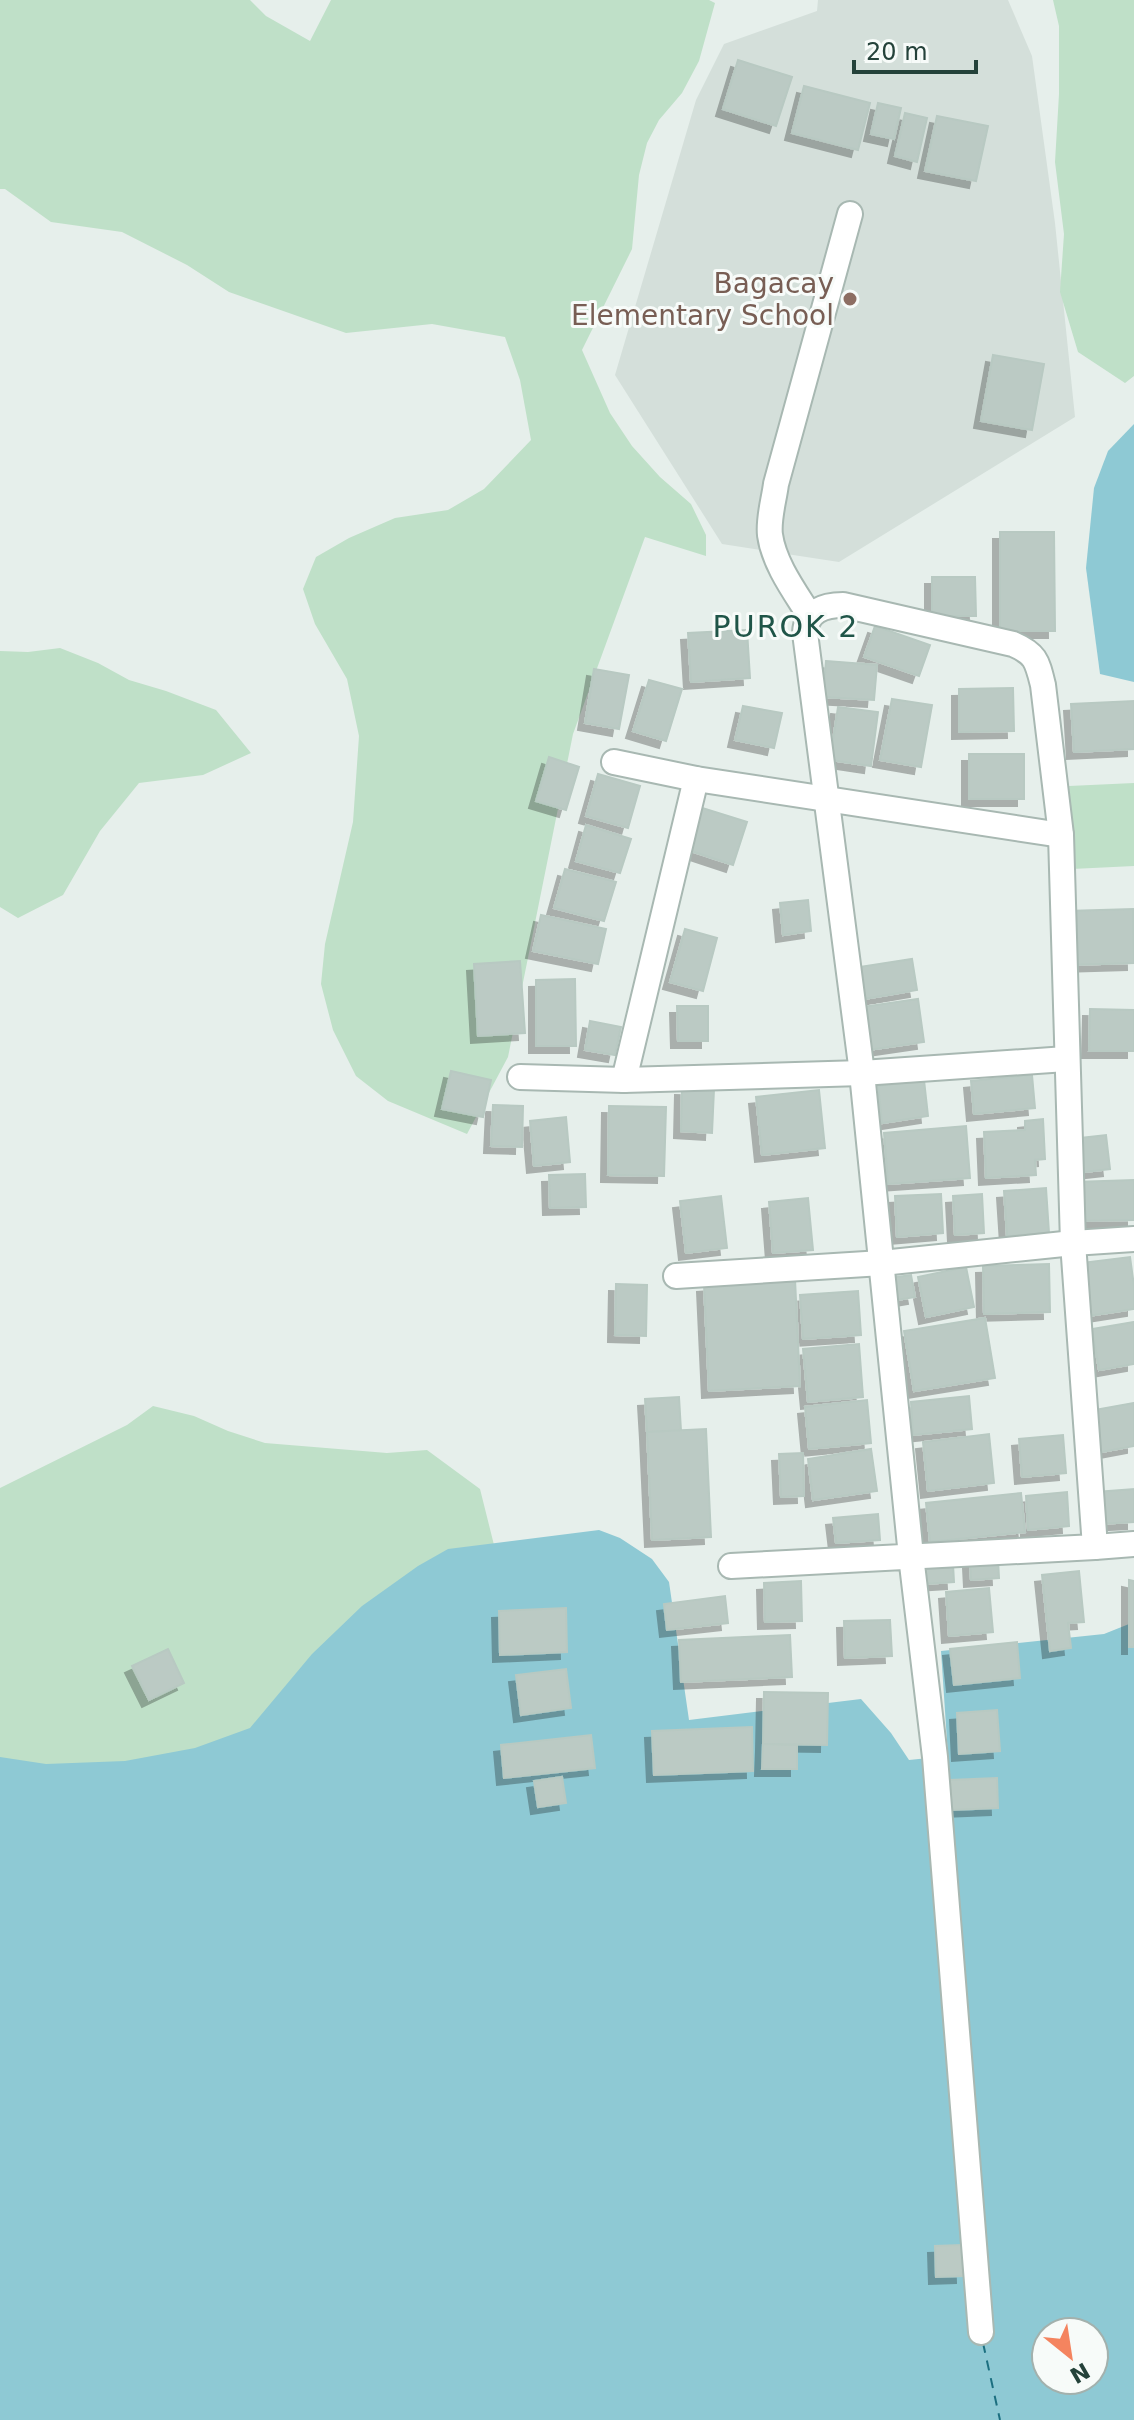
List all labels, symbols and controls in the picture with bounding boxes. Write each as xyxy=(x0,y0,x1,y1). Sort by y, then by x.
scale bar xyxy=(854,24,976,74)
text: 20 m xyxy=(866,38,928,66)
place label: Bagacay Elementary School xyxy=(571,267,834,332)
marker: Bagacay Elementary School xyxy=(841,290,859,308)
district label: PUROK 2 xyxy=(713,609,859,644)
north arrow xyxy=(1030,2316,1110,2396)
text: N xyxy=(1066,2357,1094,2388)

